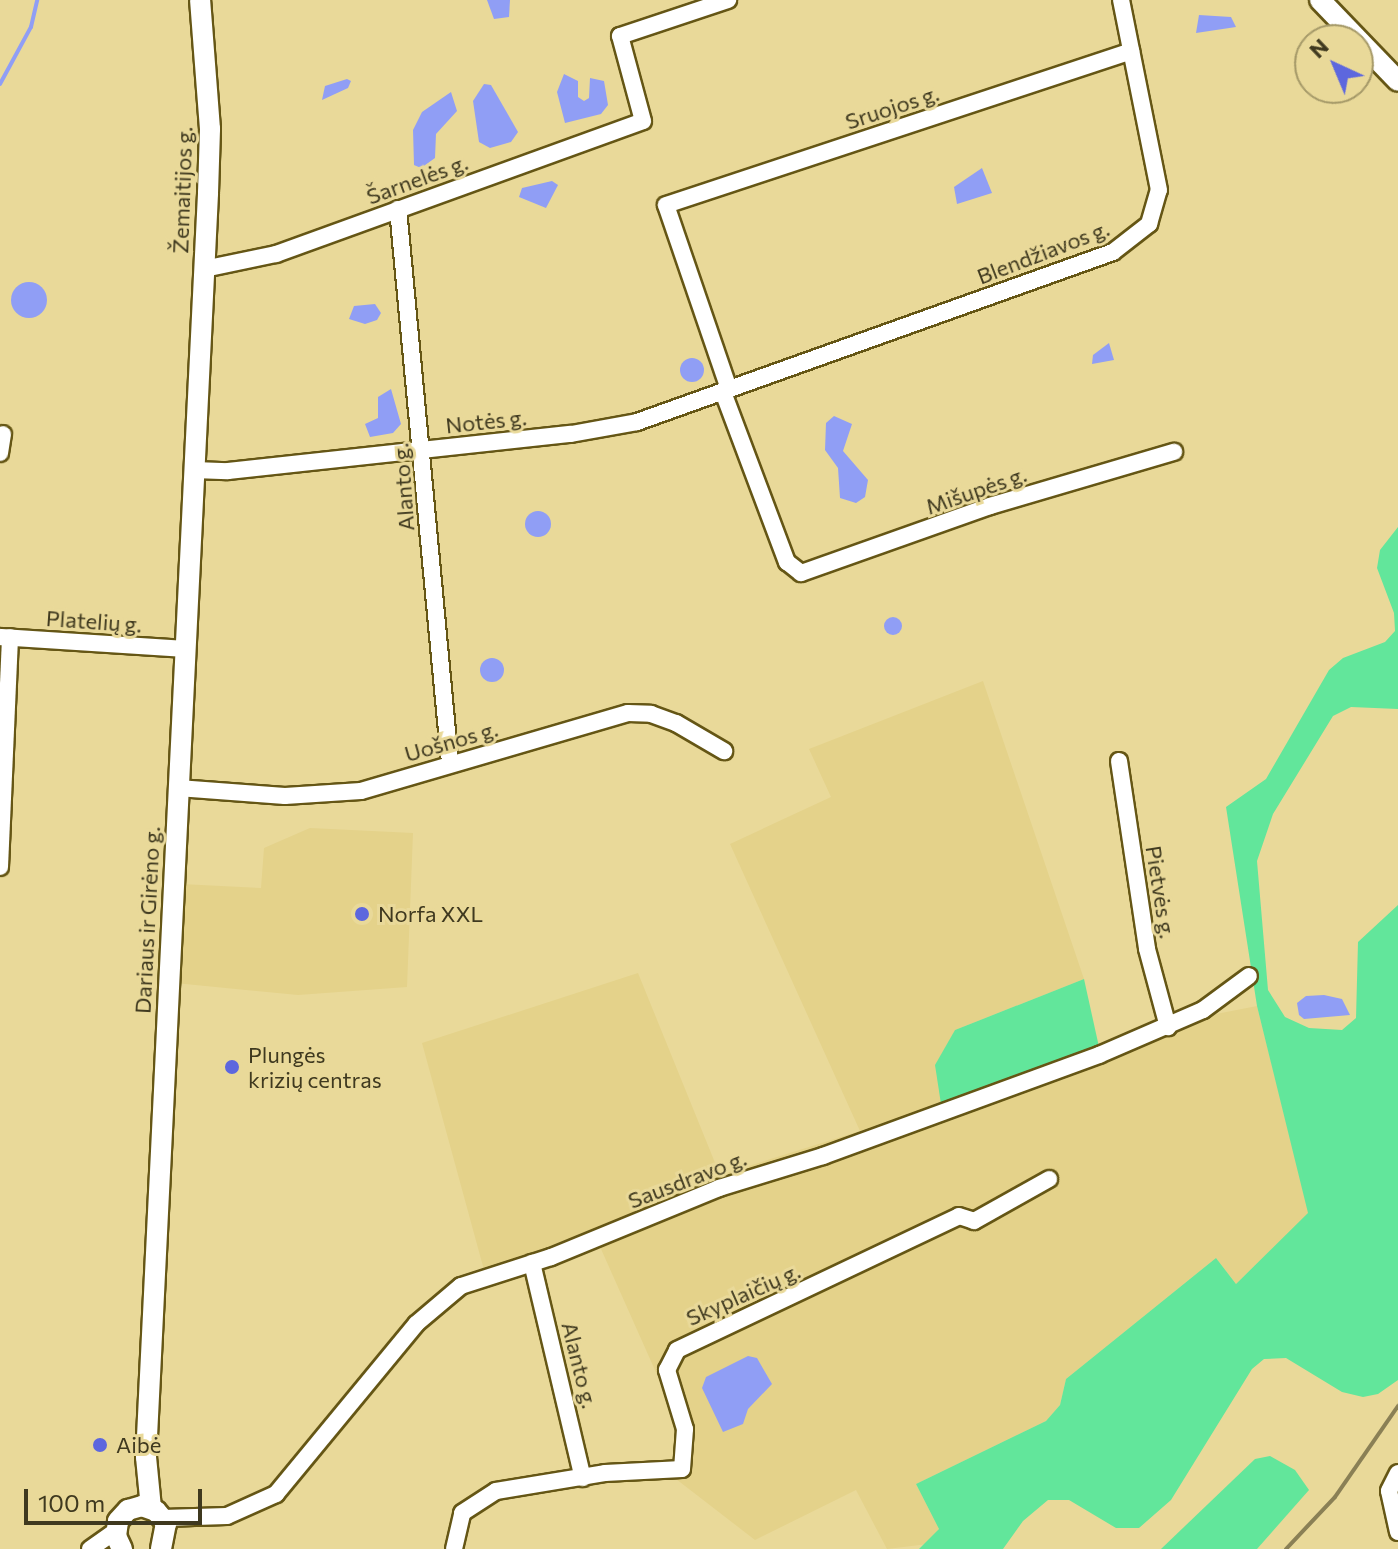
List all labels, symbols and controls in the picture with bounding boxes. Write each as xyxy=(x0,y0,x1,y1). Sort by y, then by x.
north arrow xyxy=(1294,24,1374,104)
text: N xyxy=(1303,32,1334,63)
street label: Sruojos g. xyxy=(842,79,942,135)
street label: Žemaitijos g. xyxy=(167,126,197,254)
street label: Šarnelės g. xyxy=(363,148,471,210)
street label: Blendžiavos g. xyxy=(973,215,1113,289)
street label: Notės g. xyxy=(444,404,528,438)
street label: Alanto g. xyxy=(387,442,419,532)
street label: Mišupės g. xyxy=(922,460,1030,520)
street label: Platelių g. xyxy=(45,604,143,638)
street label: Uošnos g. xyxy=(401,715,501,767)
street label: Dariaus ir Girėno g. xyxy=(129,826,165,1014)
street label: Pietvės g. xyxy=(1141,844,1181,940)
place label: Norfa XXL xyxy=(378,901,483,927)
marker: Norfa XXL xyxy=(353,905,371,923)
place label: Plungės krizių centras xyxy=(248,1041,382,1092)
marker: Plungės krizių centras xyxy=(223,1058,241,1076)
street label: Sausdravo g. xyxy=(624,1144,750,1214)
street label: Skyplaičių g. xyxy=(682,1257,804,1331)
street label: Alanto g. xyxy=(557,1319,603,1411)
place label: Aibė xyxy=(116,1432,161,1458)
marker: Aibė xyxy=(91,1436,109,1454)
scale bar xyxy=(28,1473,206,1523)
text: 100 m xyxy=(38,1488,105,1517)

